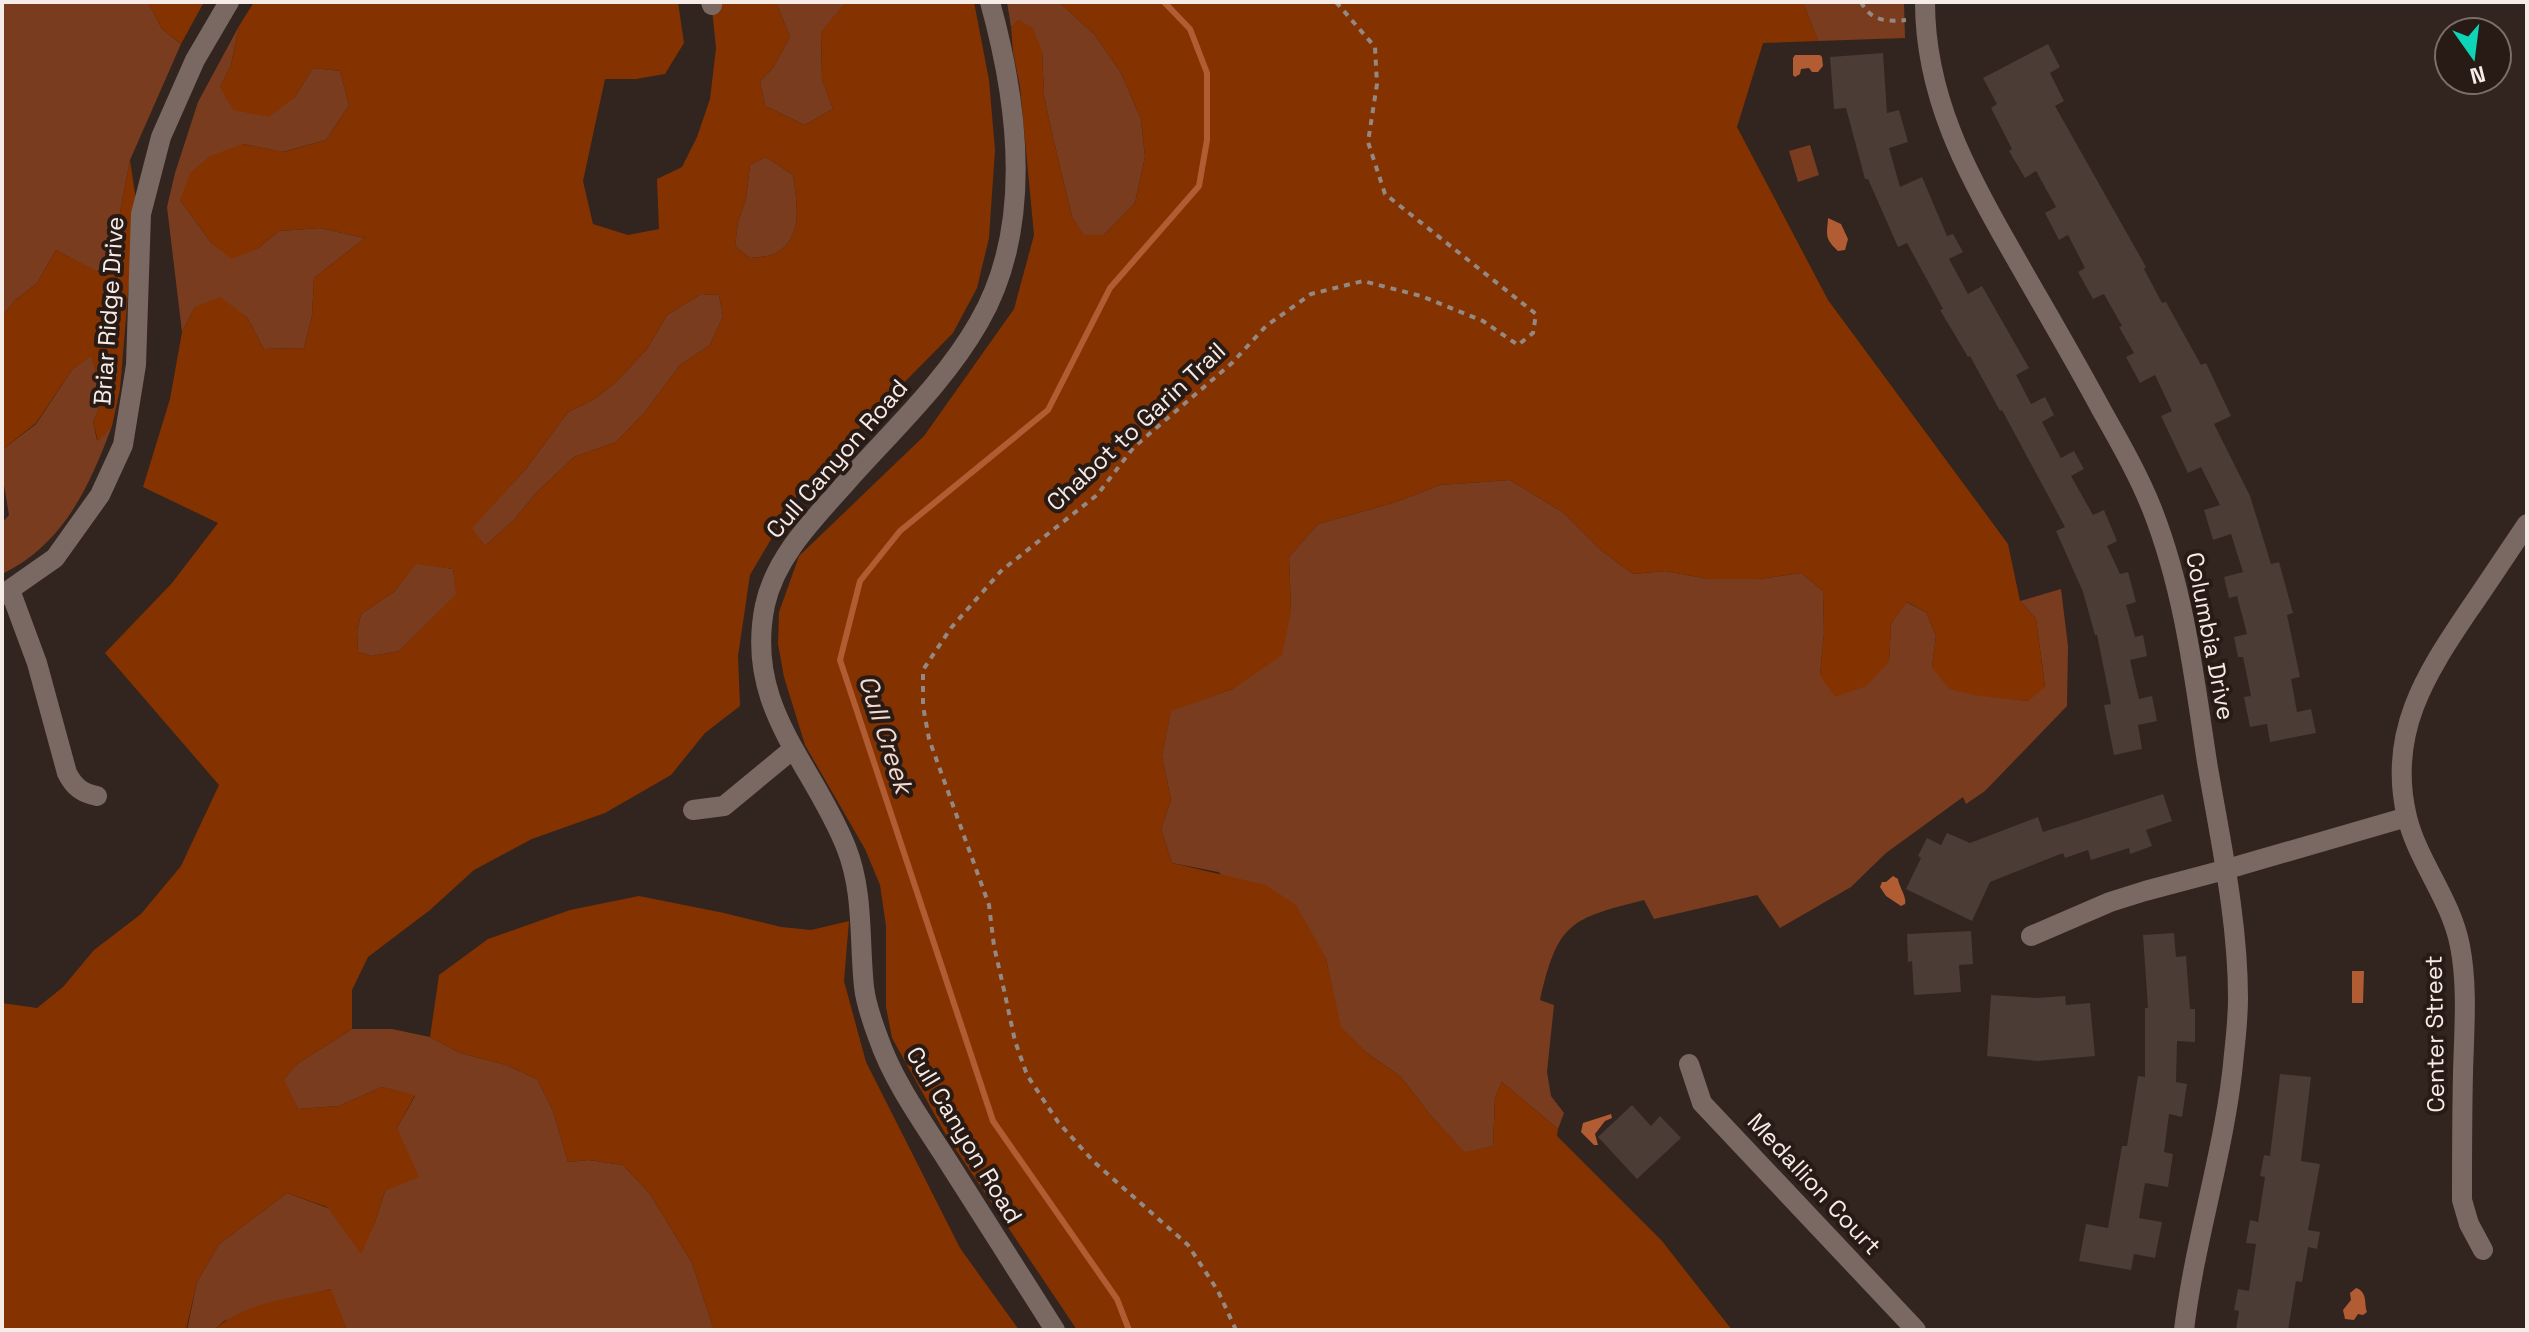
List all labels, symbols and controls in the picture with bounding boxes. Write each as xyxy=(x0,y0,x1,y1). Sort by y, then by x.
north arrow xyxy=(2433,16,2513,96)
text: N xyxy=(2467,60,2488,91)
street label: Briar Ridge Drive xyxy=(86,215,131,407)
street label: Chabot to Garin Trail xyxy=(1040,336,1232,518)
street label: Cull Canyon Road xyxy=(759,373,914,545)
street label: Columbia Drive xyxy=(2179,549,2242,722)
water label: Cull Creek xyxy=(851,670,922,801)
street label: Center Street xyxy=(2418,955,2451,1113)
street label: Cull Canyon Road xyxy=(899,1041,1029,1229)
street label: Medallion Court xyxy=(1741,1106,1888,1261)

